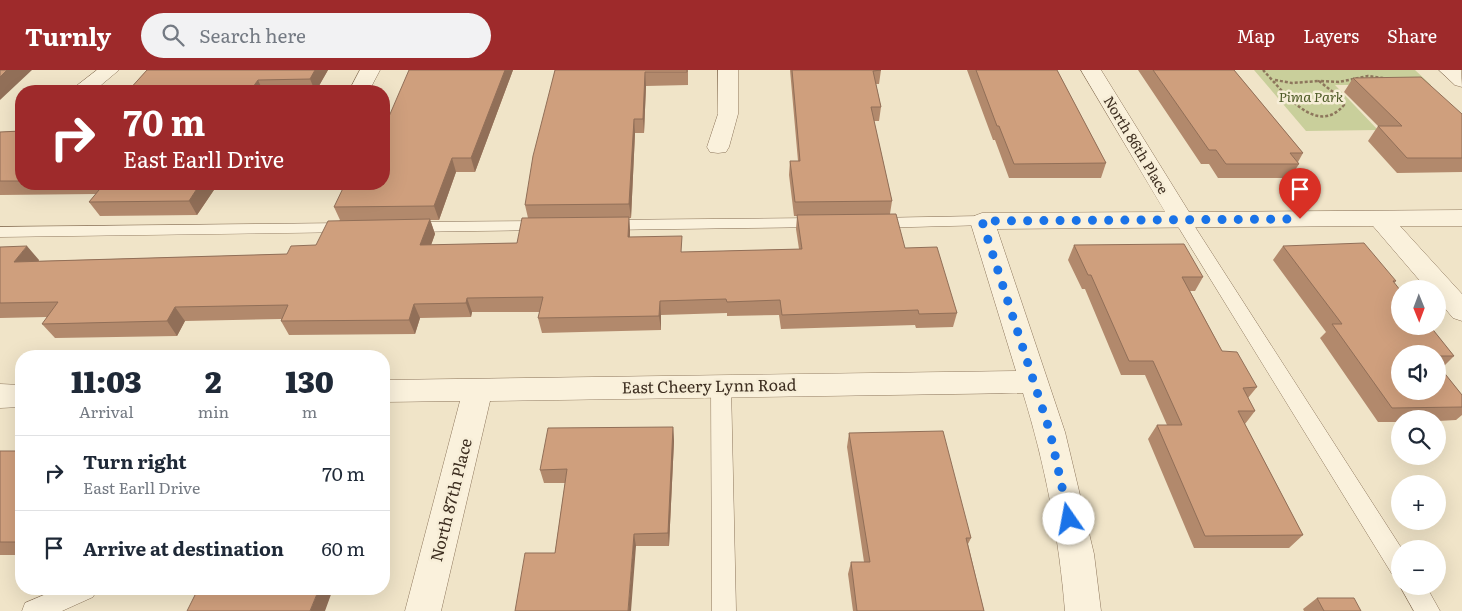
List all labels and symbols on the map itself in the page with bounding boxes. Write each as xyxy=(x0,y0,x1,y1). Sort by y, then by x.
park label: Pima Park xyxy=(1278,86,1344,106)
street label: North 86th Place xyxy=(1100,92,1174,197)
pin xyxy=(1279,168,1321,219)
north arrow xyxy=(1391,280,1446,335)
street label: East Cheery Lynn Road xyxy=(621,371,797,399)
street label: North 87th Place xyxy=(423,436,477,564)
position arrow xyxy=(1042,492,1094,544)

